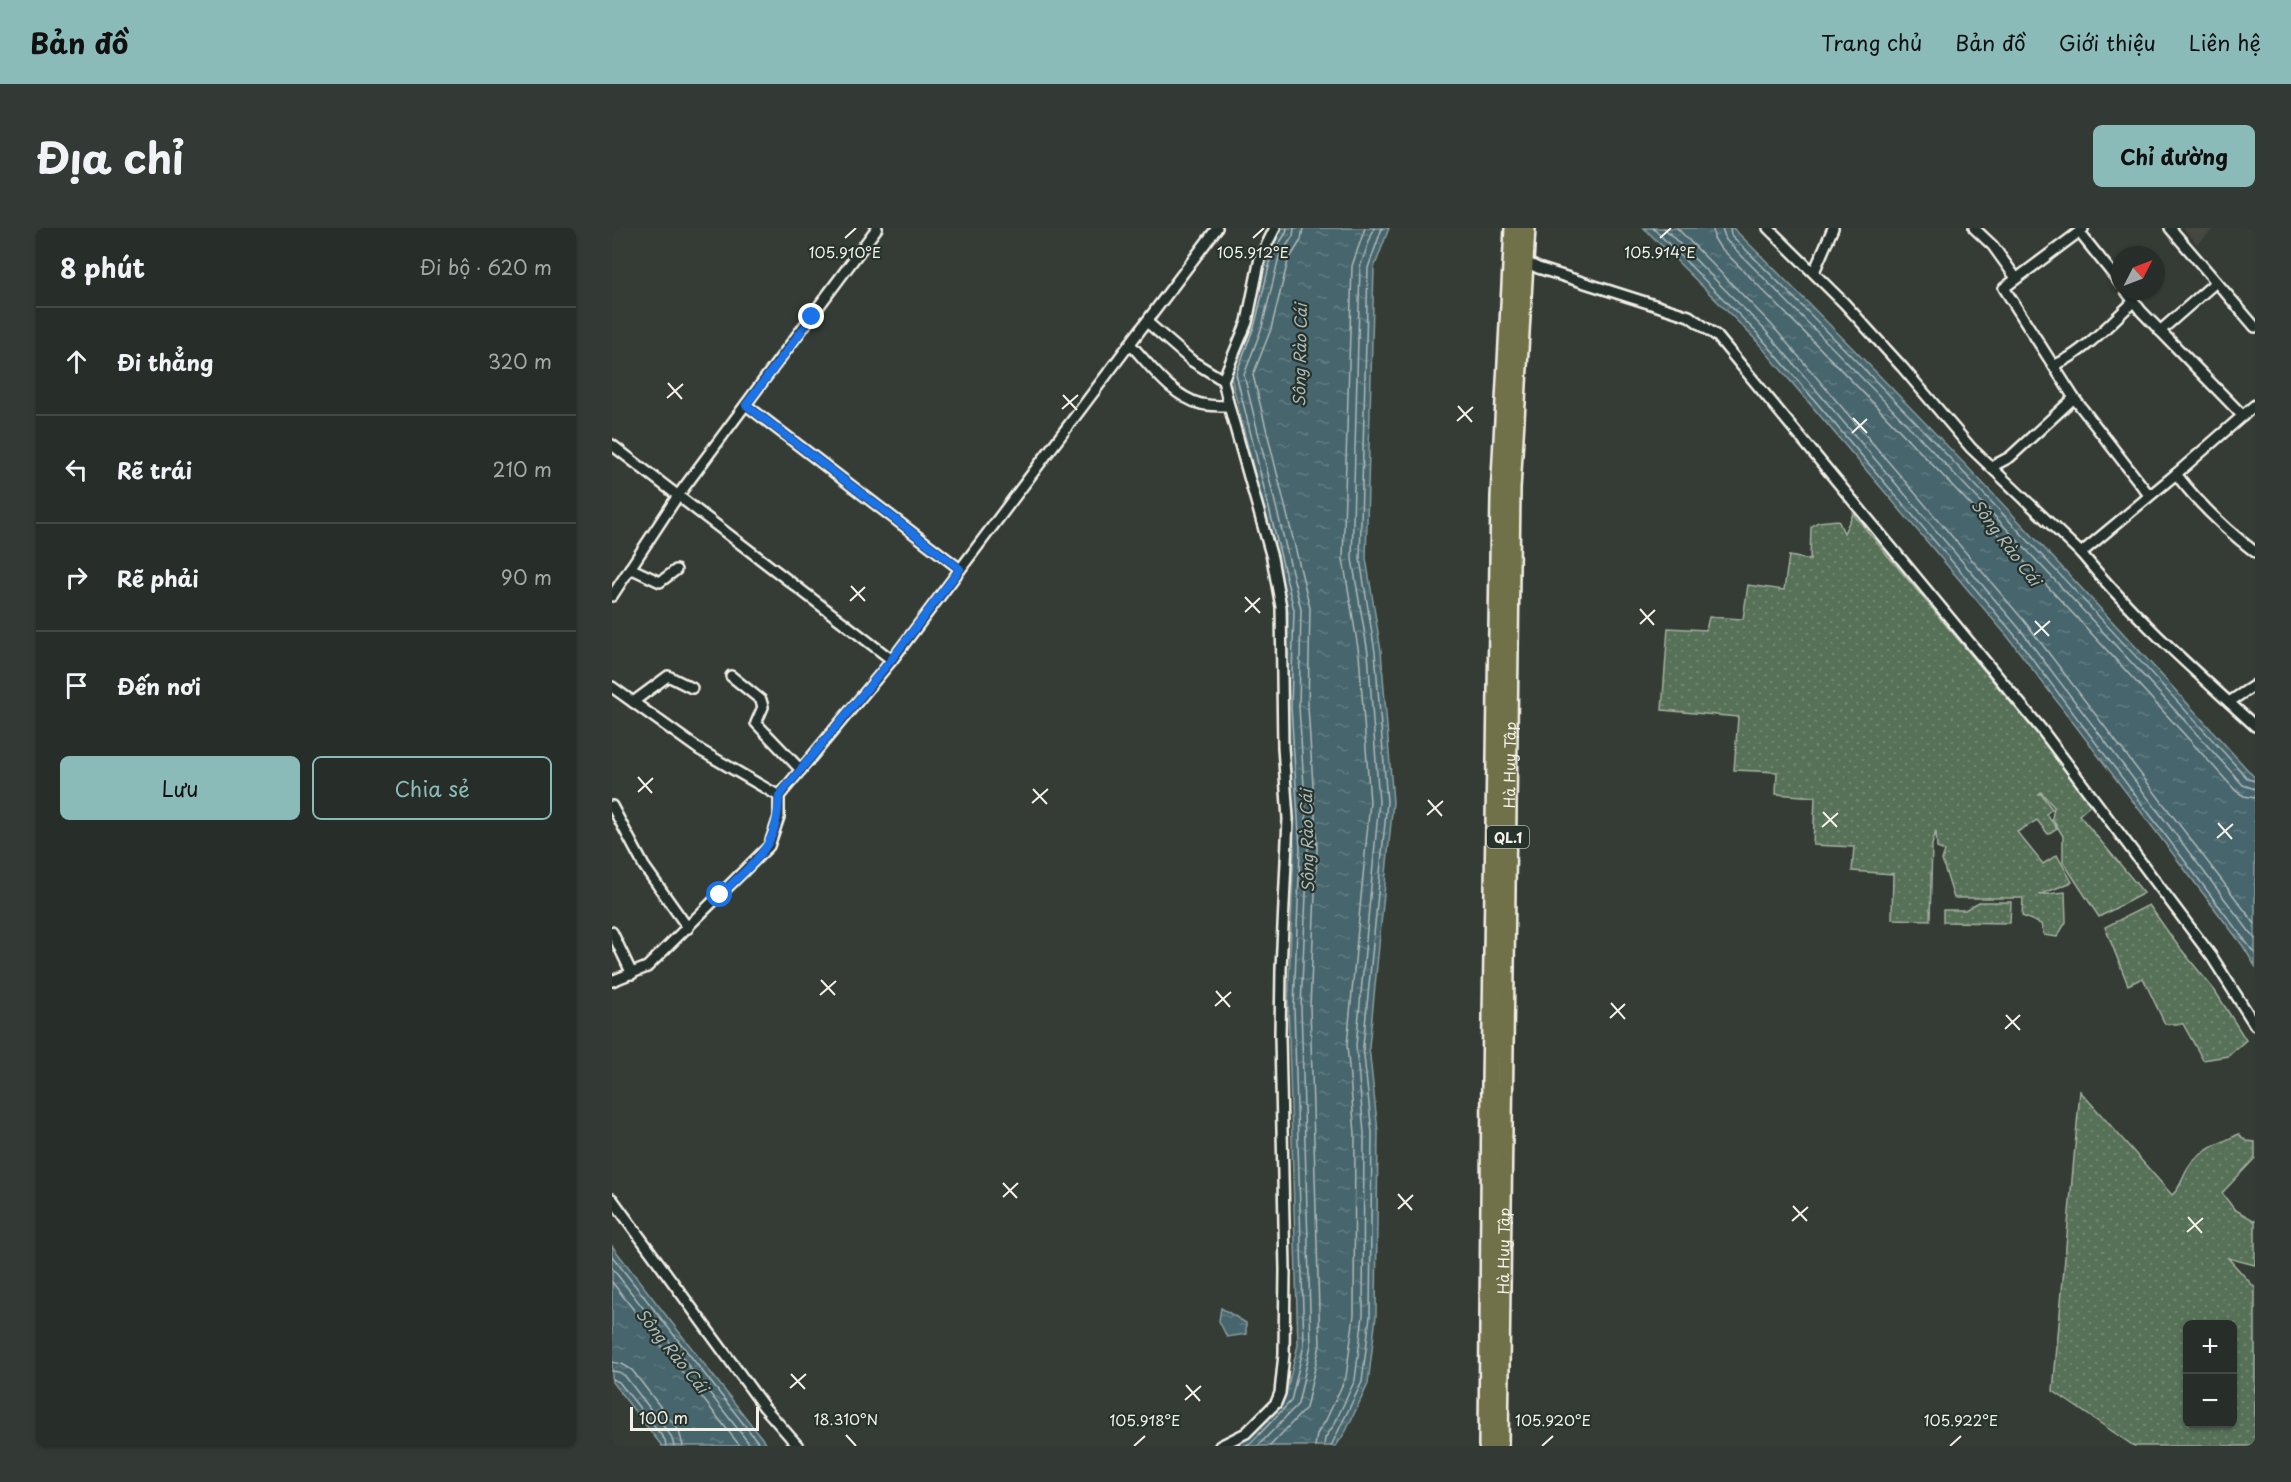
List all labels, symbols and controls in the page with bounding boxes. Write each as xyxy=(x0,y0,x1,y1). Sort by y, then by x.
text: Bản đồ xyxy=(30,21,128,64)
text: Trang chủ xyxy=(1821,26,1922,58)
text: Bản đồ xyxy=(1955,26,2026,58)
text: Giới thiệu xyxy=(2059,26,2156,58)
text: Liên hệ xyxy=(2189,26,2261,58)
text: Địa chỉ xyxy=(36,125,184,188)
button: Chỉ đường xyxy=(2093,125,2255,187)
text: 105.910°E xyxy=(809,240,881,263)
text: 105.912°E xyxy=(1217,240,1289,263)
text: 105.914°E xyxy=(1624,240,1696,263)
north arrow xyxy=(2111,246,2165,300)
text: 8 phút xyxy=(60,248,145,287)
text: Đi bộ · 620 m xyxy=(420,252,552,282)
water label: Sông Rào Cái xyxy=(1286,301,1312,407)
route end xyxy=(798,303,824,329)
icon: ahead xyxy=(60,345,93,378)
text: Đi thẳng xyxy=(117,345,213,378)
text: 320 m xyxy=(488,346,552,376)
icon: left xyxy=(60,453,93,486)
text: Rẽ trái xyxy=(117,453,192,486)
text: 210 m xyxy=(493,454,552,484)
water label: Sông Rào Cái xyxy=(1966,494,2049,592)
icon: right xyxy=(60,561,93,594)
text: Rẽ phải xyxy=(117,561,199,594)
text: 90 m xyxy=(501,562,552,592)
icon: arrive xyxy=(60,669,93,702)
text: Đến nơi xyxy=(117,669,201,702)
street label: Hà Huy Tập xyxy=(1496,722,1521,809)
button: Lưu xyxy=(60,756,300,820)
button: Chia sẻ xyxy=(312,756,552,820)
water label: Sông Rào Cái xyxy=(1293,787,1319,893)
road number: QL.1 xyxy=(1487,826,1529,848)
route start xyxy=(706,881,732,907)
street label: Hà Huy Tập xyxy=(1490,1207,1514,1295)
water label: Sông Rào Cái xyxy=(631,1302,716,1400)
map controls xyxy=(2183,1320,2237,1428)
button: + xyxy=(2183,1320,2237,1374)
button: − xyxy=(2183,1374,2237,1428)
scale bar xyxy=(630,1404,759,1432)
text: 100 m xyxy=(639,1405,688,1429)
text: 18.310°N xyxy=(814,1407,878,1430)
text: 105.918°E xyxy=(1110,1408,1180,1431)
text: 105.920°E xyxy=(1515,1408,1591,1431)
text: 105.922°E xyxy=(1924,1408,1998,1431)

